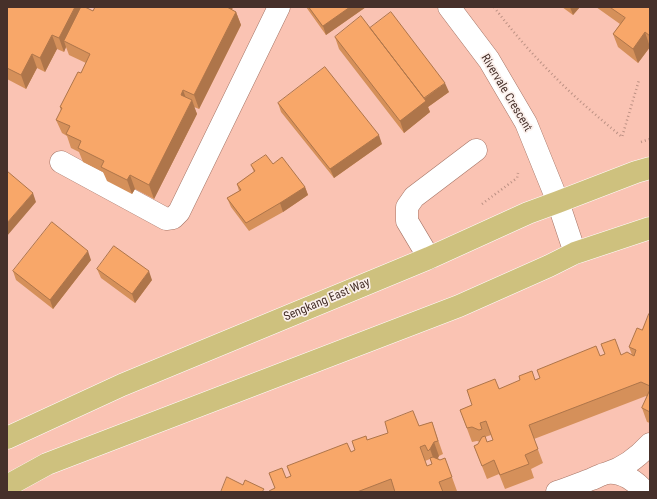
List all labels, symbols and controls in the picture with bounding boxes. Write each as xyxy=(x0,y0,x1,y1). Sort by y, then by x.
street label: Rivervale Crescent xyxy=(477,52,535,134)
street label: Sengkang East Way xyxy=(282,275,372,325)

